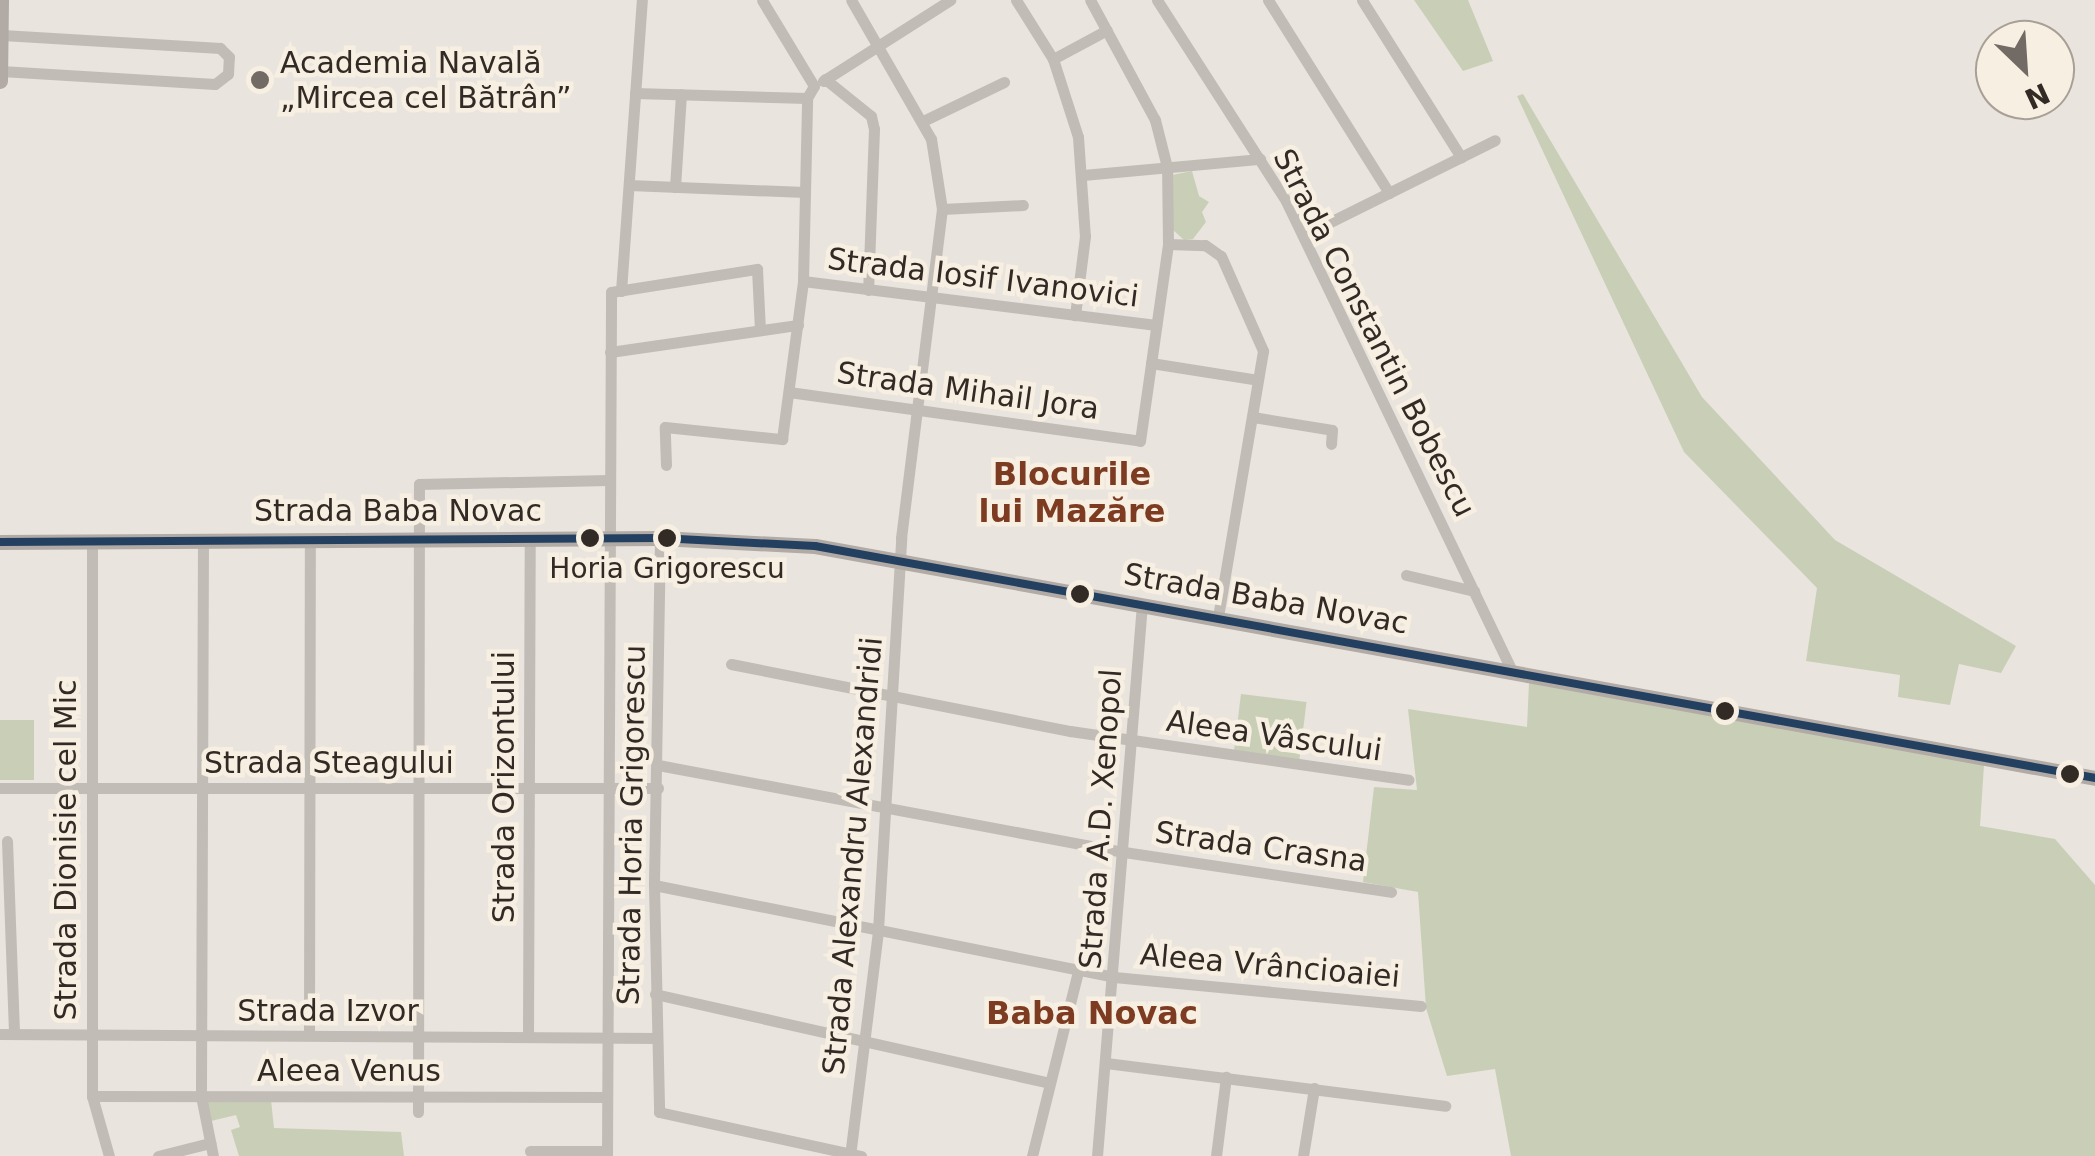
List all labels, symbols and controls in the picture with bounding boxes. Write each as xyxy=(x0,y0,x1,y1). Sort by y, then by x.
north arrow xyxy=(1975,20,2075,120)
place label: Academia Navală „Mircea cel Bătrân” xyxy=(280,45,571,116)
marker: Academia Navală „Mircea cel Bătrân” xyxy=(249,69,271,91)
text: N xyxy=(2019,76,2055,116)
street label: Strada Constantin Bobescu xyxy=(1265,143,1483,523)
street label: Strada Iosif Ivanovici xyxy=(825,241,1141,315)
street label: Strada Mihail Jora xyxy=(835,355,1101,427)
district label: Blocurile lui Mazăre xyxy=(979,456,1166,531)
street label: Strada Baba Novac xyxy=(254,493,542,529)
unlabelled marker xyxy=(580,528,600,548)
marker: Horia Grigorescu xyxy=(657,528,677,548)
place label: Horia Grigorescu xyxy=(549,552,785,586)
street label: Strada Baba Novac xyxy=(1121,556,1411,642)
unlabelled marker xyxy=(1070,584,1090,604)
street label: Strada Alexandru Alexandridi xyxy=(816,636,890,1076)
street label: Strada Horia Grigorescu xyxy=(611,644,653,1006)
street label: Strada Orizontului xyxy=(486,651,522,923)
street label: Strada A.D. Xenopol xyxy=(1073,668,1129,970)
street label: Strada Dionisie cel Mic xyxy=(48,679,84,1021)
unlabelled marker xyxy=(1715,701,1735,721)
street label: Aleea Vâscului xyxy=(1164,703,1384,769)
street label: Strada Steagului xyxy=(204,745,454,781)
unlabelled marker xyxy=(2060,764,2080,784)
street label: Strada Crasna xyxy=(1153,814,1369,880)
street label: Aleea Vrâncioaiei xyxy=(1139,937,1401,995)
street label: Strada Izvor xyxy=(237,993,419,1029)
district label: Baba Novac xyxy=(986,994,1198,1032)
street label: Aleea Venus xyxy=(257,1053,441,1089)

